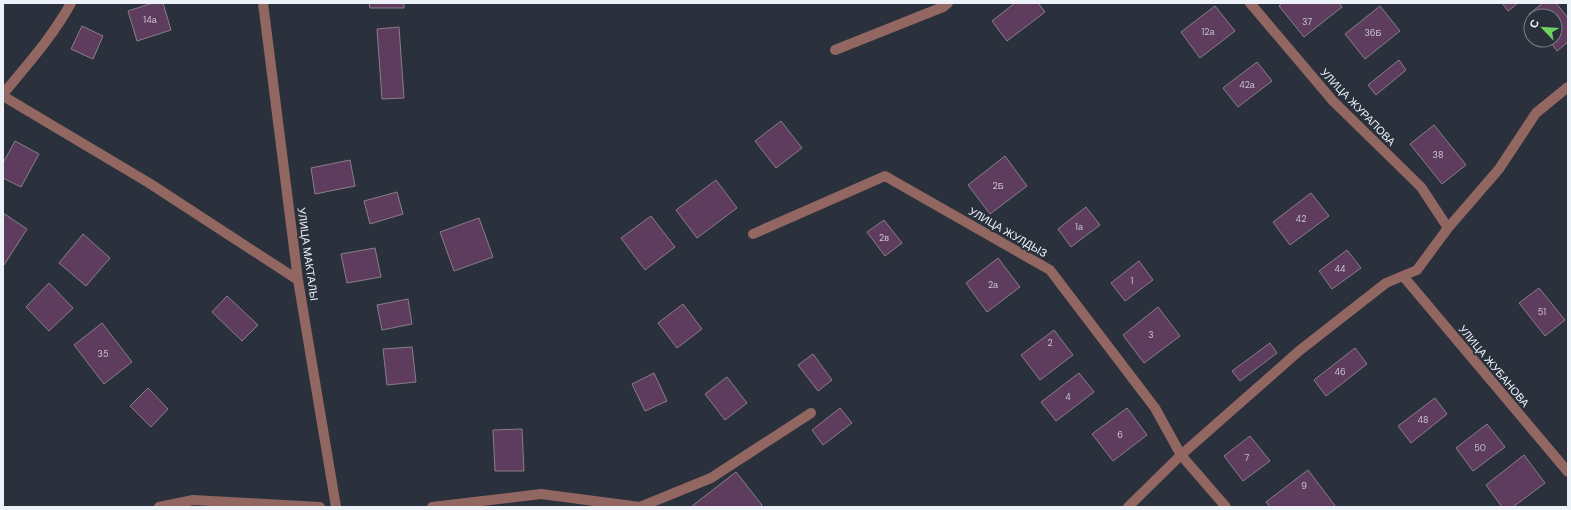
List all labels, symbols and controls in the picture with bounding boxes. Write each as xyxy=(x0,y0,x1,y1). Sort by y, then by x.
north arrow xyxy=(1523,8,1563,48)
house number: 14а xyxy=(143,14,157,26)
house number: 37 xyxy=(1302,16,1312,28)
text: С xyxy=(1526,17,1542,30)
house number: 12а xyxy=(1202,26,1215,38)
house number: 36Б xyxy=(1365,27,1382,39)
street label: УЛИЦА ЖУРАПОВА xyxy=(1317,65,1399,149)
house number: 42а xyxy=(1239,79,1255,91)
house number: 38 xyxy=(1433,149,1443,161)
house number: 2Б xyxy=(992,180,1004,192)
street label: УЛИЦА ЖУЛДЫЗ xyxy=(966,204,1050,260)
street label: УЛИЦА МАКТАЛЫ xyxy=(295,207,321,301)
house number: 42 xyxy=(1296,213,1306,225)
house number: 1а xyxy=(1075,221,1083,233)
house number: 2в xyxy=(879,232,889,244)
house number: 44 xyxy=(1335,263,1346,275)
house number: 1 xyxy=(1131,275,1134,287)
house number: 2а xyxy=(988,279,998,291)
house number: 51 xyxy=(1538,306,1546,318)
street label: УЛИЦА ЖУБАНОВА xyxy=(1456,322,1533,410)
house number: 3 xyxy=(1148,329,1154,341)
house number: 2 xyxy=(1047,337,1053,349)
house number: 35 xyxy=(98,348,108,360)
house number: 46 xyxy=(1334,366,1346,378)
house number: 4 xyxy=(1065,391,1071,403)
house number: 48 xyxy=(1418,414,1428,426)
house number: 6 xyxy=(1117,429,1123,441)
house number: 50 xyxy=(1474,442,1486,454)
house number: 7 xyxy=(1245,452,1250,464)
house number: 9 xyxy=(1301,480,1307,492)

